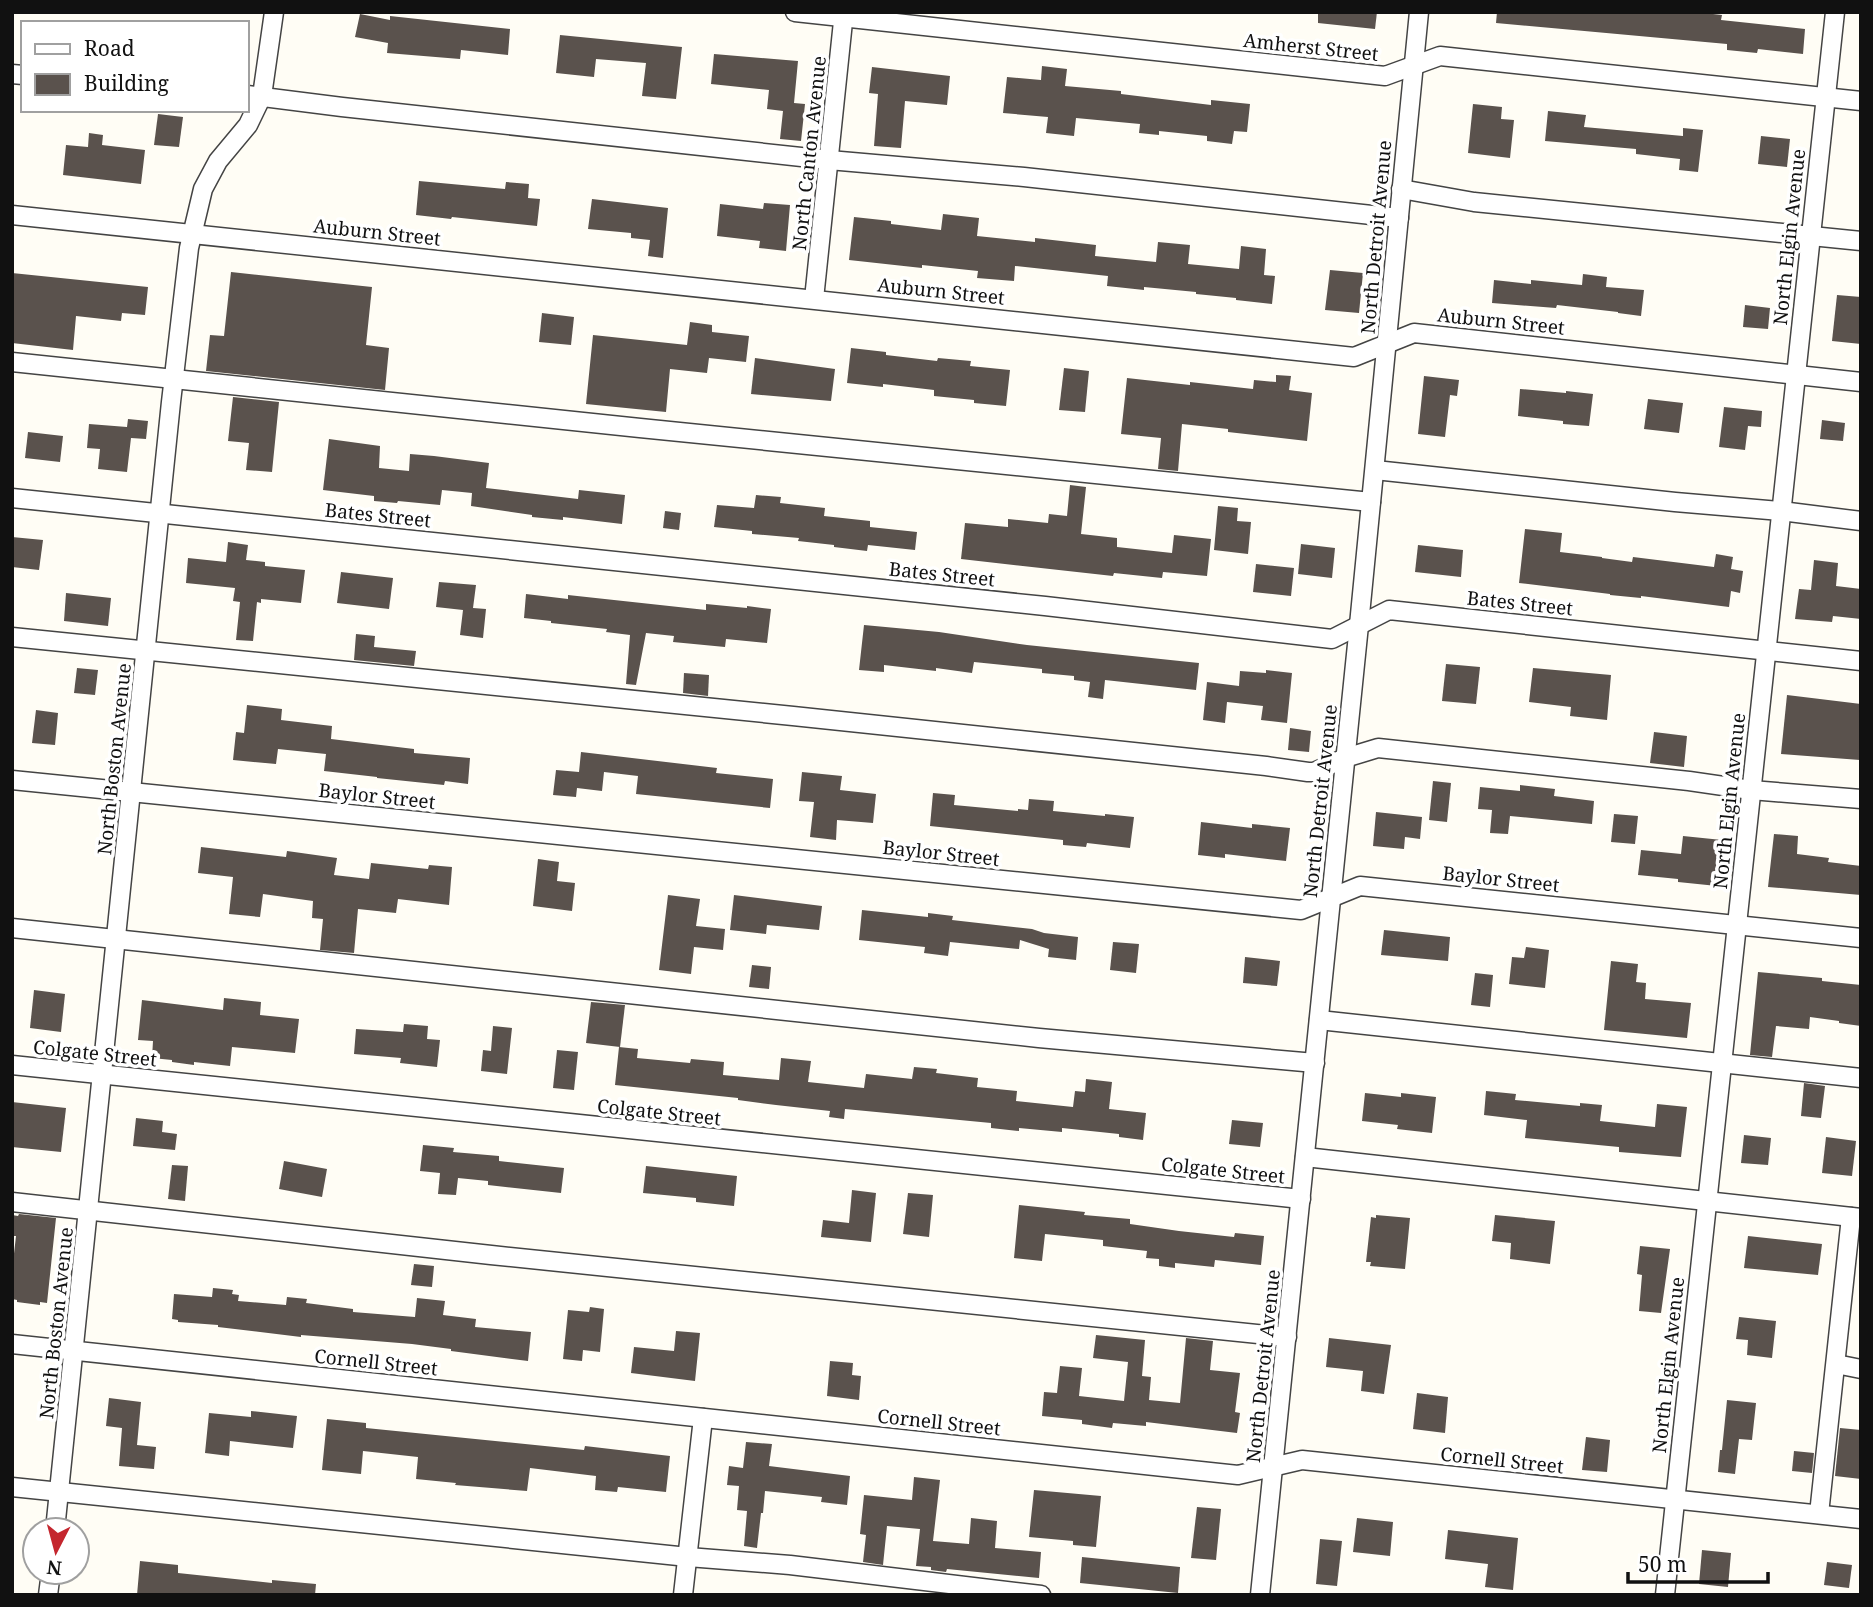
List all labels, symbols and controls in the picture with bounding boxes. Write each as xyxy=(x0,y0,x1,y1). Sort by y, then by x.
legend xyxy=(21,21,248,112)
street label: Amherst Street xyxy=(1242,27,1380,67)
text: Road xyxy=(84,34,135,62)
street label: North Canton Avenue xyxy=(786,54,832,252)
text: Building xyxy=(84,69,169,97)
street label: North Detroit Avenue xyxy=(1355,139,1397,335)
street label: North Elgin Avenue xyxy=(1767,148,1811,326)
street label: Auburn Street xyxy=(312,212,442,252)
street label: Auburn Street xyxy=(876,271,1006,311)
street label: Auburn Street xyxy=(1436,301,1566,341)
street label: Bates Street xyxy=(324,497,433,534)
street label: Bates Street xyxy=(888,556,997,593)
street label: Bates Street xyxy=(1466,585,1575,622)
street label: North Boston Avenue xyxy=(91,662,137,856)
street label: North Detroit Avenue xyxy=(1297,703,1343,899)
street label: North Elgin Avenue xyxy=(1707,712,1751,890)
street label: Baylor Street xyxy=(317,777,437,815)
street label: Baylor Street xyxy=(881,834,1001,872)
street label: Baylor Street xyxy=(1441,860,1561,898)
street label: Colgate Street xyxy=(32,1034,158,1072)
street label: Colgate Street xyxy=(596,1093,722,1131)
street label: Colgate Street xyxy=(1160,1151,1286,1189)
street label: North Boston Avenue xyxy=(33,1226,79,1420)
street label: North Detroit Avenue xyxy=(1240,1268,1286,1464)
street label: North Elgin Avenue xyxy=(1646,1276,1690,1454)
street label: Cornell Street xyxy=(313,1343,439,1381)
street label: Cornell Street xyxy=(876,1403,1002,1441)
street label: Cornell Street xyxy=(1439,1441,1565,1479)
north arrow xyxy=(21,1516,91,1586)
scale bar xyxy=(1628,1540,1768,1584)
text: 50 m xyxy=(1638,1550,1687,1578)
text: N xyxy=(45,1554,63,1582)

